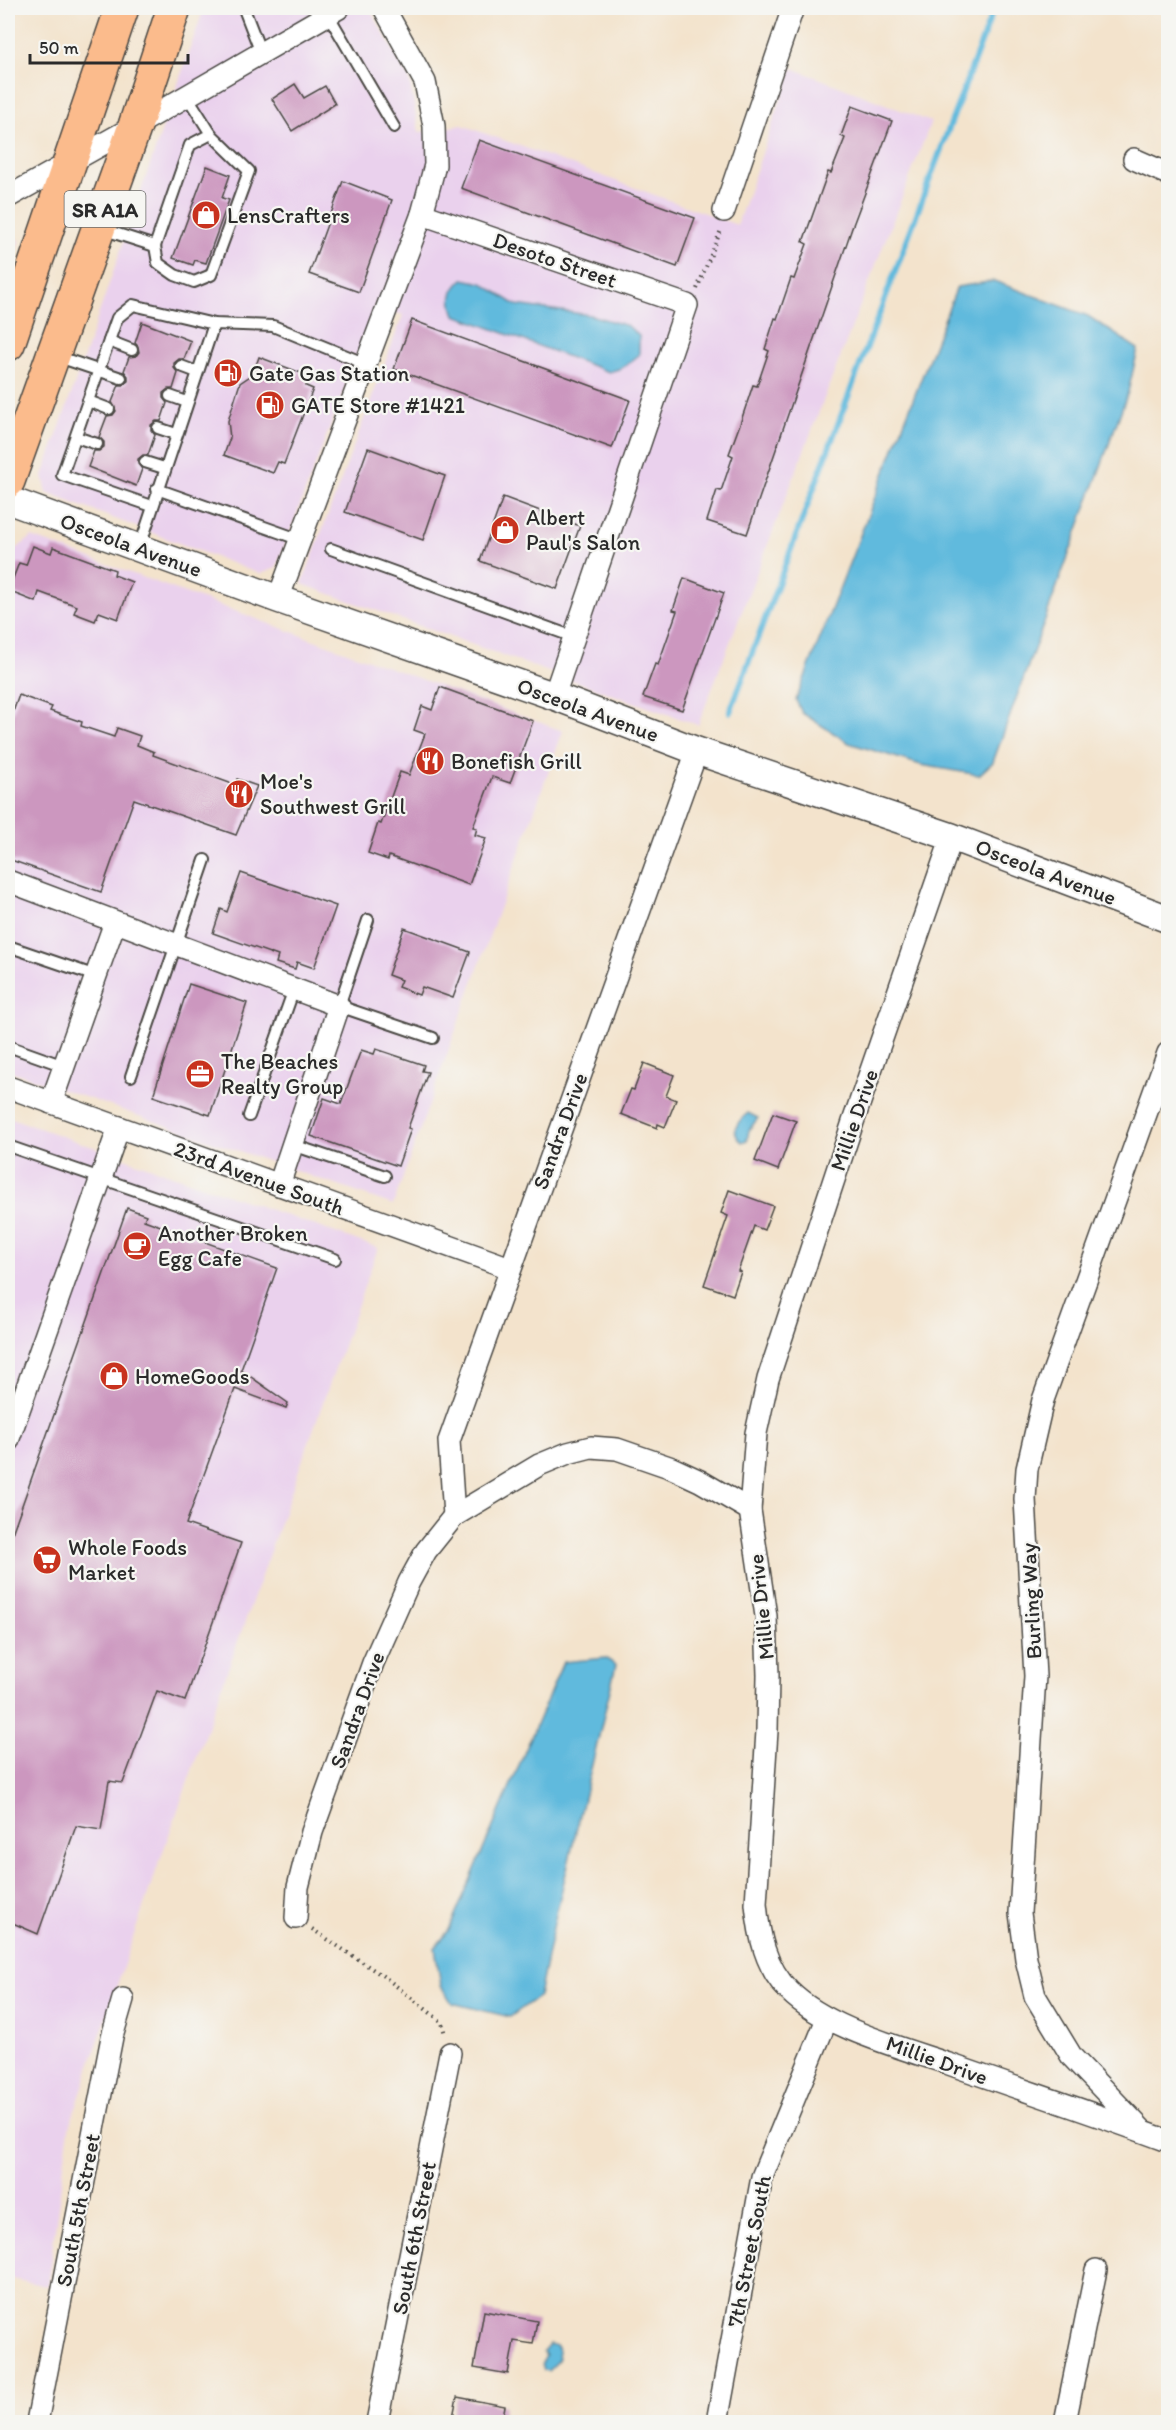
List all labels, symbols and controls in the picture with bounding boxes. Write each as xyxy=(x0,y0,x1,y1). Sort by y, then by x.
scale bar xyxy=(30,27,188,65)
text: 50 m xyxy=(39,37,79,59)
road number: SR A1A xyxy=(64,191,146,227)
shop icon: LensCrafters xyxy=(190,199,222,231)
place label: LensCrafters xyxy=(227,202,350,229)
street label: Desoto Street xyxy=(490,226,620,294)
fuel station icon: Gate Gas Station xyxy=(212,357,244,389)
place label: Gate Gas Station xyxy=(249,360,410,387)
fuel station icon: GATE Store #1421 xyxy=(254,389,286,421)
place label: GATE Store #1421 xyxy=(291,392,465,419)
place label: Albert Paul's Salon xyxy=(526,504,641,556)
street label: Osceola Avenue xyxy=(56,507,206,583)
shop icon: Albert Paul's Salon xyxy=(489,514,521,546)
street label: Osceola Avenue xyxy=(513,672,663,748)
restaurant icon: Bonefish Grill xyxy=(414,745,446,777)
place label: Bonefish Grill xyxy=(451,748,582,775)
place label: Moe's Southwest Grill xyxy=(260,768,406,820)
restaurant icon: Moe's Southwest Grill xyxy=(223,778,255,810)
street label: Osceola Avenue xyxy=(972,833,1120,911)
place label: The Beaches Realty Group xyxy=(221,1048,343,1100)
office icon: The Beaches Realty Group xyxy=(184,1058,216,1090)
street label: Millie Drive xyxy=(824,1065,884,1175)
street label: Sandra Drive xyxy=(526,1069,594,1193)
street label: 23rd Avenue South xyxy=(170,1135,348,1221)
place label: Another Broken Egg Cafe xyxy=(158,1220,308,1272)
cafe icon: Another Broken Egg Cafe xyxy=(121,1230,153,1262)
shop icon: HomeGoods xyxy=(98,1360,130,1392)
place label: HomeGoods xyxy=(135,1363,250,1390)
place label: Whole Foods Market xyxy=(68,1534,187,1586)
street label: Burling Way xyxy=(1014,1542,1048,1660)
supermarket icon: Whole Foods Market xyxy=(31,1544,63,1576)
street label: Millie Drive xyxy=(742,1553,780,1661)
street label: Sandra Drive xyxy=(323,1648,391,1772)
street label: Millie Drive xyxy=(883,2029,991,2091)
street label: South 5th Street xyxy=(50,2131,106,2289)
street label: South 6th Street xyxy=(386,2159,442,2317)
street label: 7th Street South xyxy=(721,2172,777,2329)

